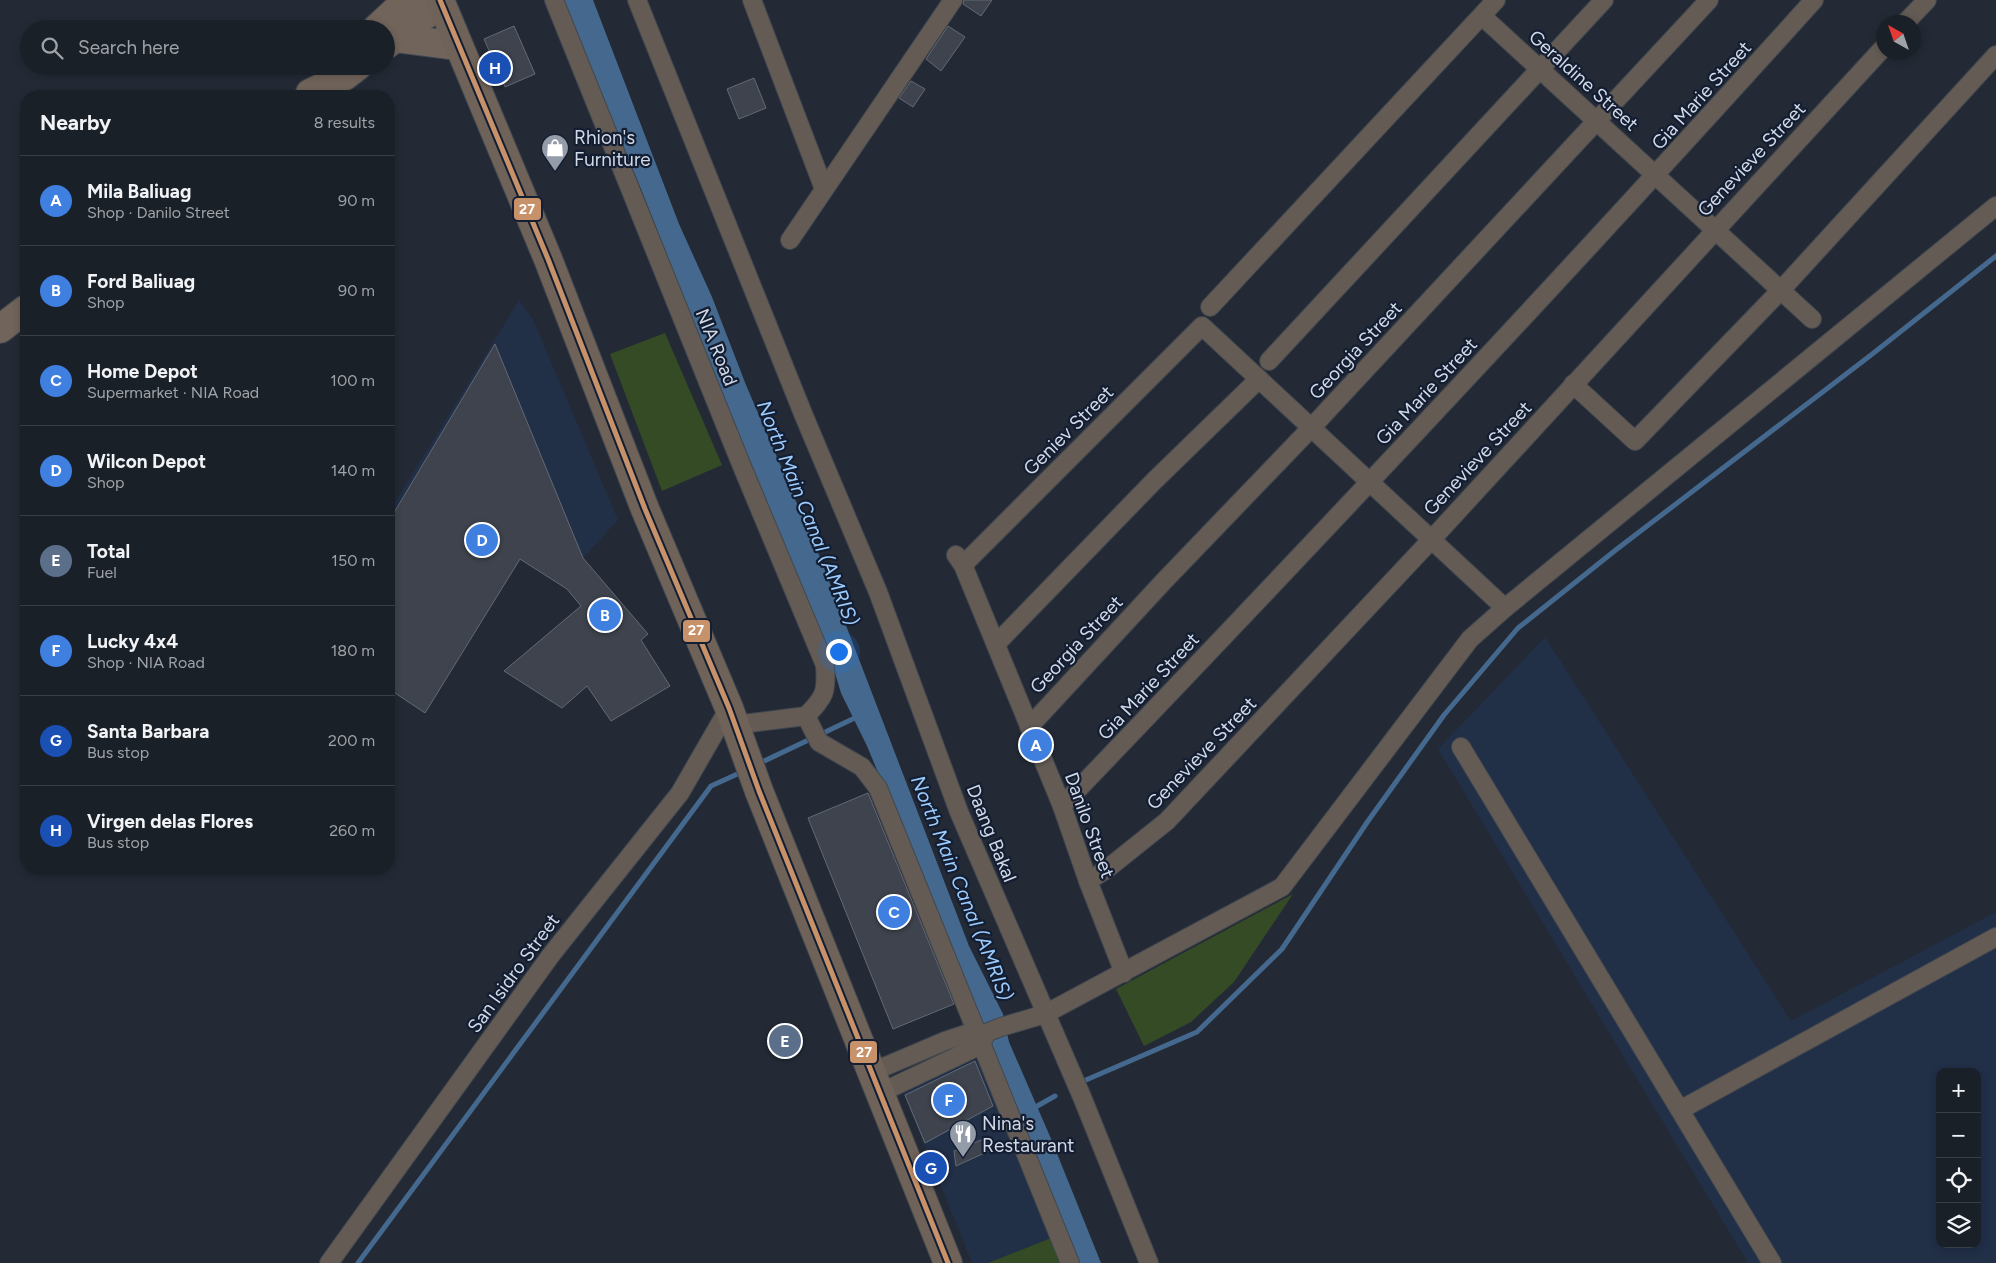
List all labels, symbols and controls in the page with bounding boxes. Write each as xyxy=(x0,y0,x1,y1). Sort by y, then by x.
north arrow xyxy=(1876,15,1921,60)
search box xyxy=(20,20,395,75)
street label: Geraldine Street xyxy=(1524,25,1643,136)
icon: search xyxy=(38,34,66,62)
text: Search here xyxy=(78,36,180,59)
street label: Gia Marie Street xyxy=(1647,36,1756,154)
pin: H xyxy=(479,49,511,87)
street label: Genevieve Street xyxy=(1693,97,1810,221)
text: Nearby xyxy=(40,110,111,135)
text: 8 results xyxy=(314,113,375,132)
place label: Rhion's Furniture xyxy=(574,126,651,171)
shop icon: Rhion's Furniture xyxy=(540,133,570,172)
text: Mila Baliuag xyxy=(87,180,191,203)
text: A xyxy=(50,191,62,210)
text: 90 m xyxy=(338,191,375,210)
line badge: 27 xyxy=(513,197,542,221)
text: 27 xyxy=(519,201,535,218)
text: Shop · Danilo Street xyxy=(87,203,230,222)
text: Ford Baliuag xyxy=(87,270,195,293)
text: B xyxy=(51,281,61,300)
text: 90 m xyxy=(338,281,375,300)
text: Shop xyxy=(87,293,125,312)
street label: Georgia Street xyxy=(1304,297,1407,404)
street label: NIA Road xyxy=(691,305,742,389)
street label: Gia Marie Street xyxy=(1371,333,1482,450)
text: Home Depot xyxy=(87,360,198,383)
text: C xyxy=(50,371,62,390)
text: 100 m xyxy=(330,371,375,390)
street label: Geniev Street xyxy=(1019,381,1118,480)
text: Supermarket · NIA Road xyxy=(87,383,259,402)
street label: Genevieve Street xyxy=(1419,396,1536,520)
water label: North Main Canal (AMRIS) xyxy=(752,397,864,629)
text: Wilcon Depot xyxy=(87,450,206,473)
text: D xyxy=(50,461,62,480)
text: 140 m xyxy=(331,461,375,480)
text: Shop xyxy=(87,473,125,492)
pin: D xyxy=(466,521,498,559)
text: Total xyxy=(87,540,130,563)
text: E xyxy=(51,551,61,570)
text: 150 m xyxy=(331,551,375,570)
text: Fuel xyxy=(87,563,117,582)
street label: Georgia Street xyxy=(1025,591,1128,698)
pin: B xyxy=(589,596,621,634)
line badge: 27 xyxy=(682,619,711,643)
text: 27 xyxy=(688,622,704,639)
street label: Gia Marie Street xyxy=(1093,628,1204,745)
text: Lucky 4x4 xyxy=(87,630,178,653)
your location xyxy=(826,639,852,665)
text: F xyxy=(52,641,60,660)
text: 180 m xyxy=(331,641,375,660)
text: Shop · NIA Road xyxy=(87,653,205,672)
street label: Genevieve Street xyxy=(1142,692,1261,815)
text: Santa Barbara xyxy=(87,720,209,743)
pin: A xyxy=(1020,726,1052,764)
text: G xyxy=(50,731,62,750)
text: 200 m xyxy=(328,731,375,750)
text: Bus stop xyxy=(87,743,149,762)
street label: Danilo Street xyxy=(1060,769,1119,881)
water label: North Main Canal (AMRIS) xyxy=(906,772,1018,1004)
street label: Daang Bakal xyxy=(962,781,1022,885)
text: Virgen delas Flores xyxy=(87,810,253,833)
text: H xyxy=(50,821,62,840)
text: 260 m xyxy=(329,821,375,840)
text: Bus stop xyxy=(87,833,149,852)
pin: C xyxy=(878,893,910,931)
street label: San Isidro Street xyxy=(463,909,564,1037)
pin: E xyxy=(769,1022,801,1060)
line badge: 27 xyxy=(849,1040,878,1064)
text: 27 xyxy=(856,1044,872,1061)
map controls xyxy=(1936,1068,1981,1248)
button: + xyxy=(1936,1068,1981,1113)
pin: F xyxy=(933,1081,965,1119)
place label: Nina's Restaurant xyxy=(982,1112,1074,1157)
button: − xyxy=(1936,1113,1981,1158)
restaurant icon: Nina's Restaurant xyxy=(948,1119,978,1158)
pin: G xyxy=(915,1149,947,1187)
button: locate xyxy=(1936,1158,1981,1203)
button: layers xyxy=(1936,1203,1981,1248)

